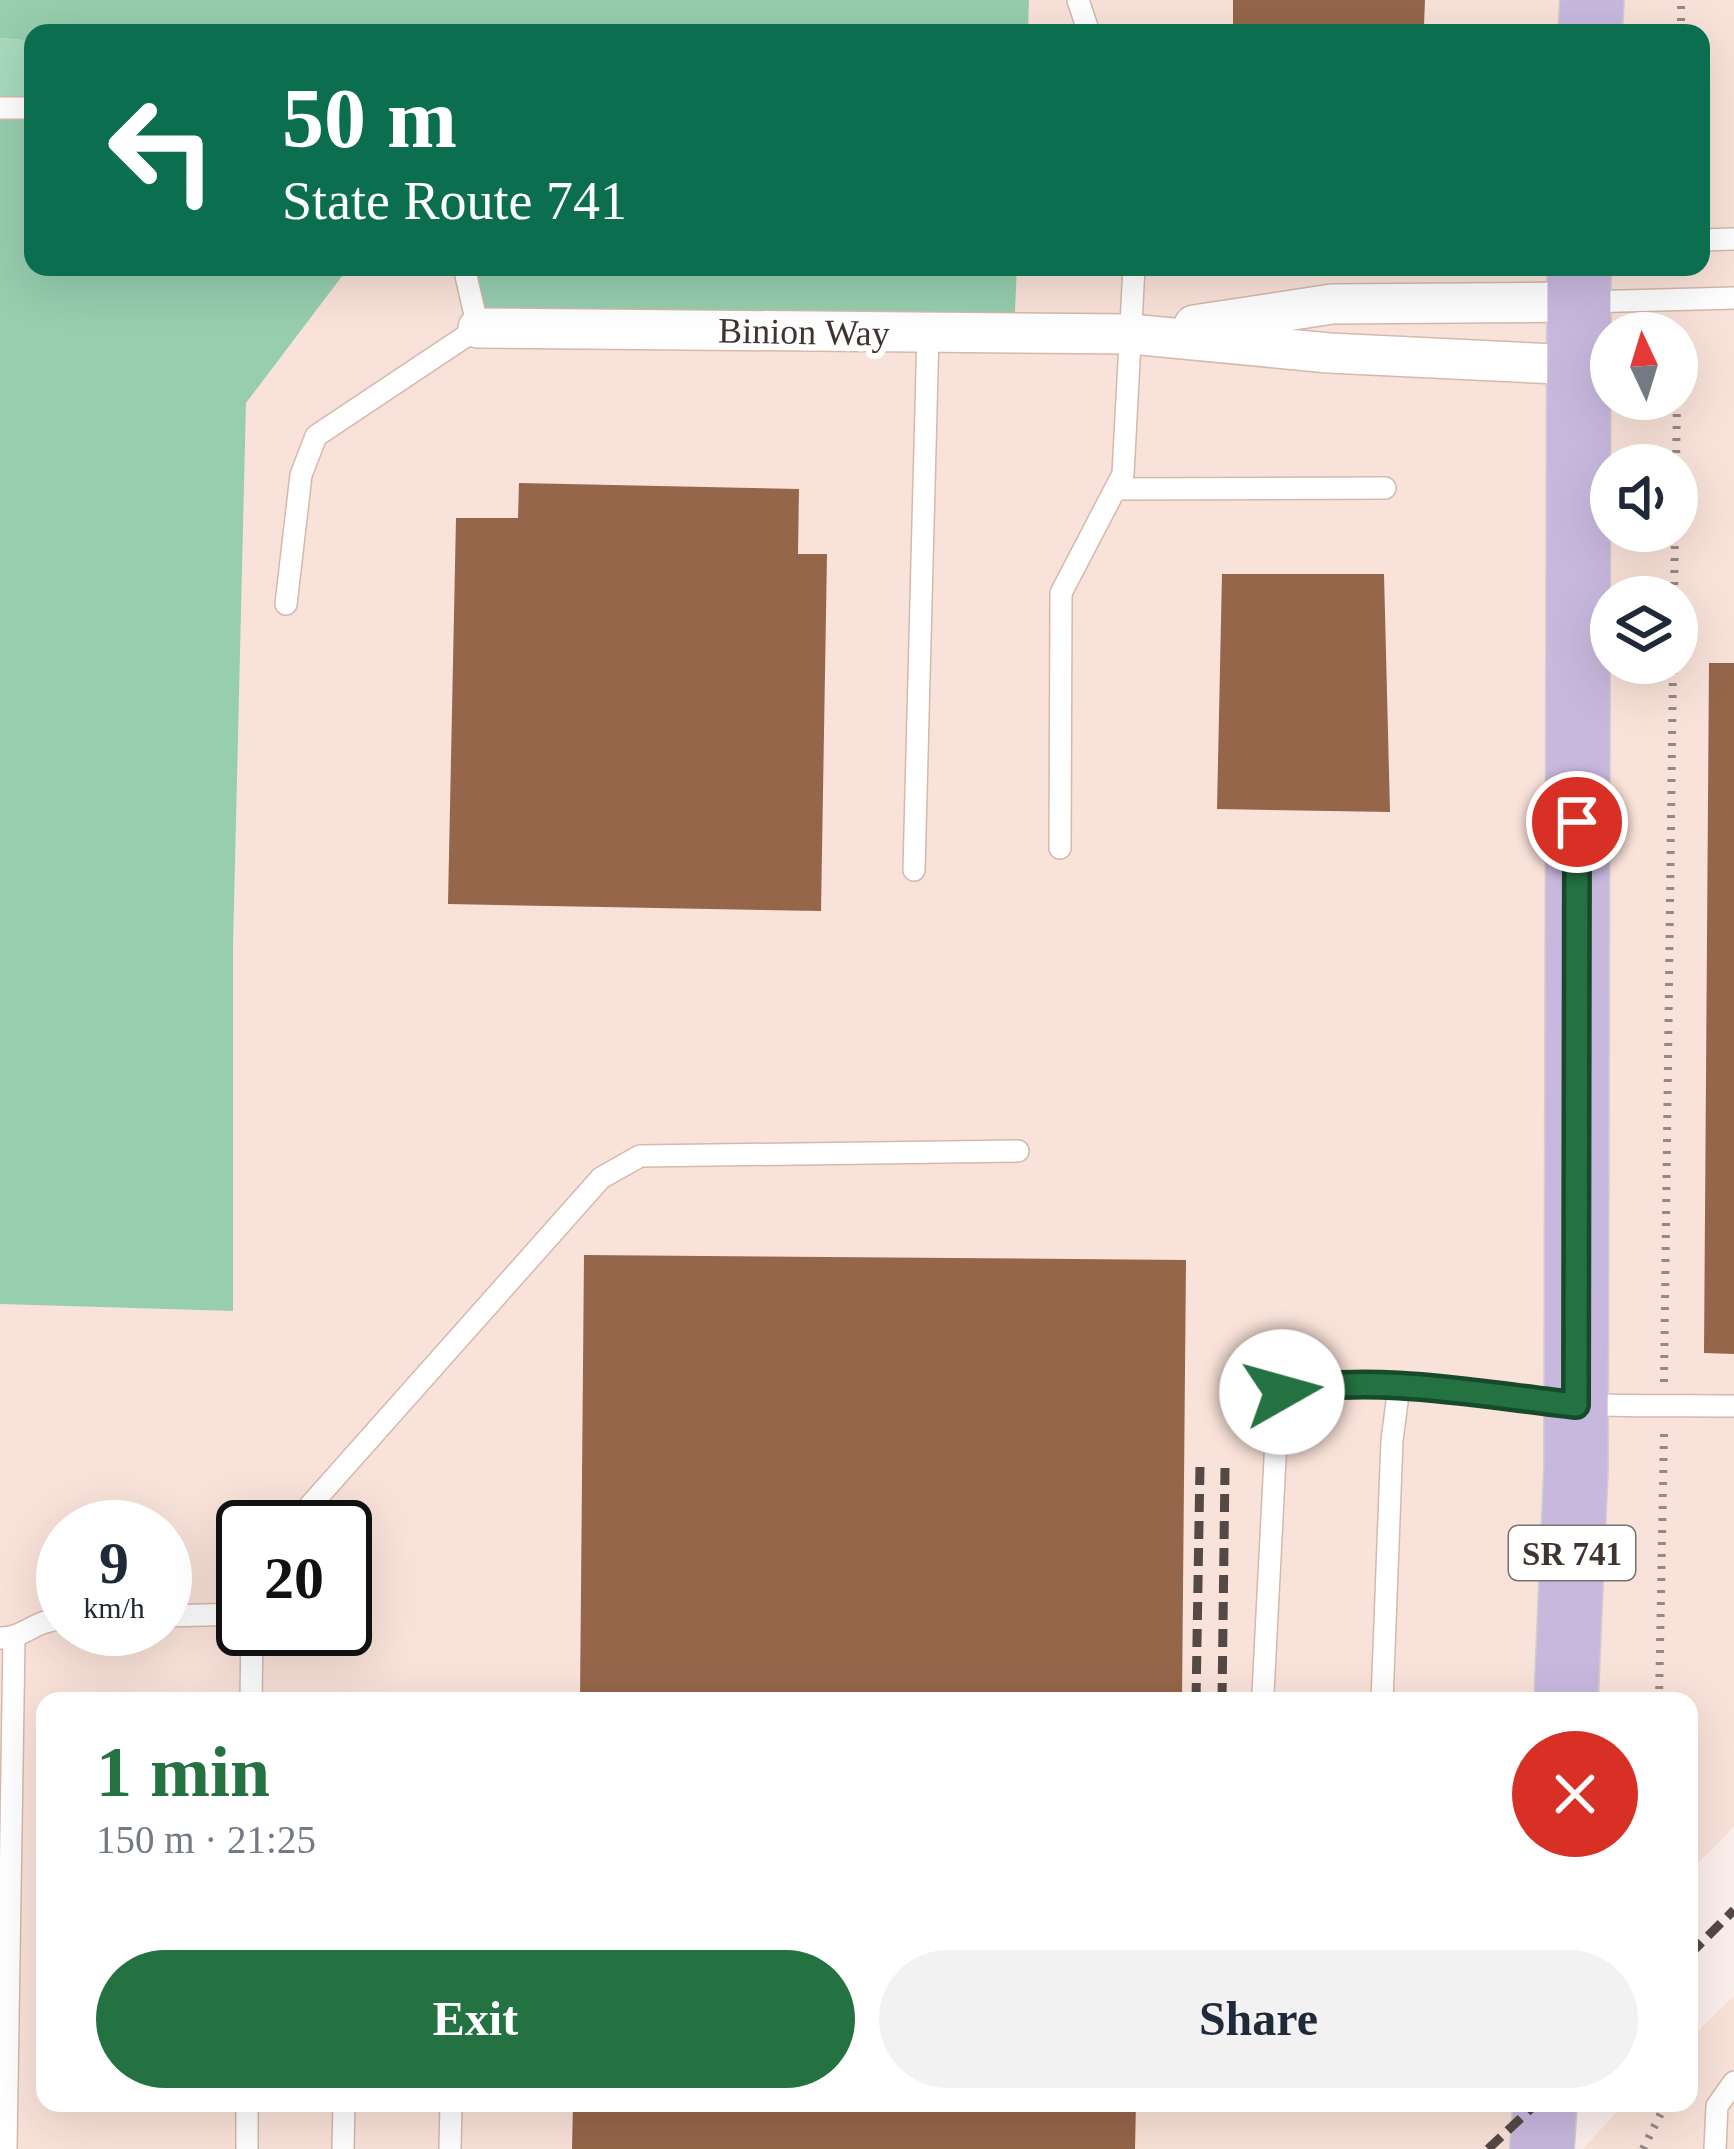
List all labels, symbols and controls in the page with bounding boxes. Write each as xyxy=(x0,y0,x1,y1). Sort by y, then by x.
icon: left xyxy=(84,72,240,228)
text: 50 m xyxy=(282,72,457,165)
text: State Route 741 xyxy=(282,171,627,231)
street label: Binion Way xyxy=(718,311,890,353)
north arrow xyxy=(1590,312,1698,420)
map controls xyxy=(1590,312,1698,684)
button: sound xyxy=(1590,444,1698,552)
button: layers xyxy=(1590,576,1698,684)
pin xyxy=(1526,771,1628,873)
icon: arrive xyxy=(1544,789,1610,855)
position arrow xyxy=(1219,1329,1345,1455)
speed limit sign: 20 xyxy=(216,1500,372,1656)
road number: SR 741 xyxy=(1509,1526,1635,1580)
text: 9 xyxy=(99,1530,129,1596)
text: km/h xyxy=(83,1591,145,1624)
button: close xyxy=(1512,1731,1638,1857)
text: 1 min xyxy=(96,1732,270,1812)
text: 150 m · 21:25 xyxy=(96,1818,316,1861)
button: Exit xyxy=(96,1950,855,2088)
button: Share xyxy=(879,1950,1638,2088)

